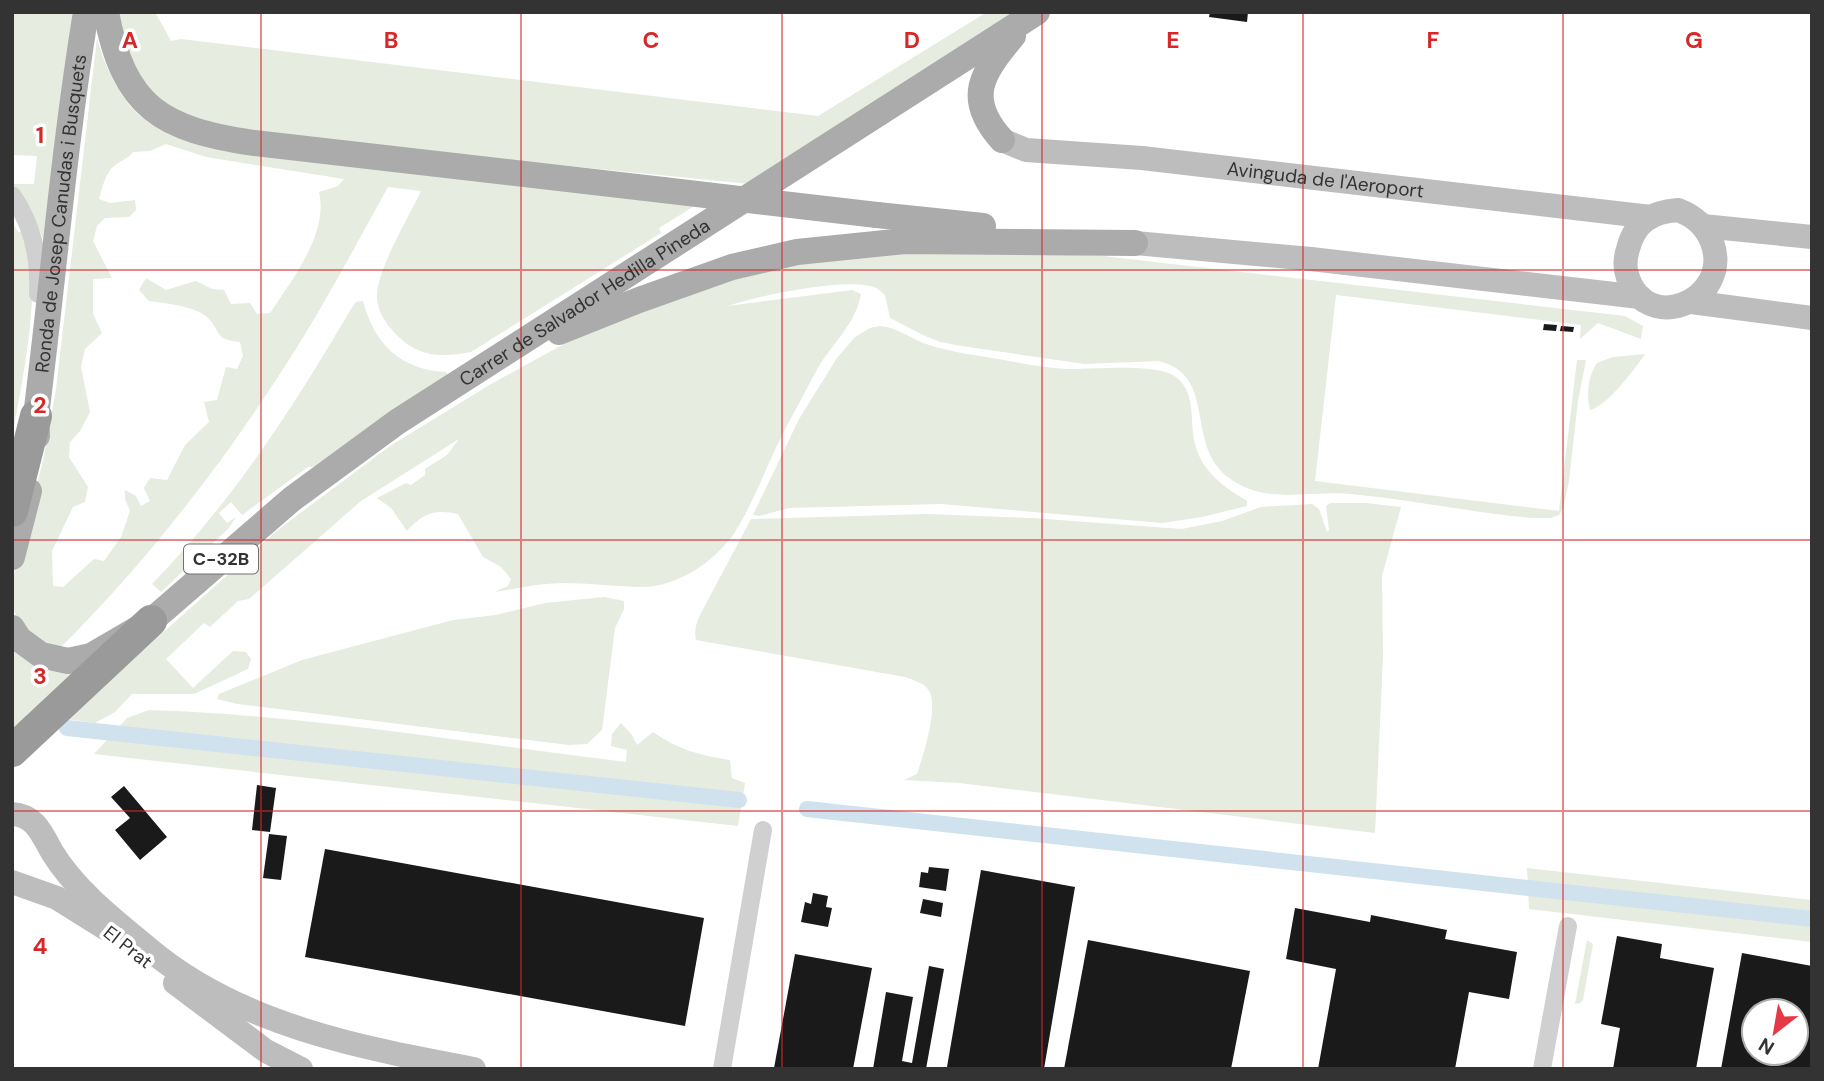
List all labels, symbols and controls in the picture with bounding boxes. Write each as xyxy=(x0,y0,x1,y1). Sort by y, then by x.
text: A xyxy=(122,25,138,55)
text: B xyxy=(384,25,398,55)
text: C xyxy=(643,25,659,55)
text: D xyxy=(904,25,920,55)
text: E xyxy=(1166,25,1180,55)
text: F xyxy=(1427,25,1440,55)
text: G xyxy=(1685,25,1703,55)
street label: Ronda de Josep Canudas i Busquets xyxy=(29,53,92,374)
text: 1 xyxy=(36,120,44,150)
street label: Avinguda de l'Aeroport xyxy=(1226,155,1425,203)
street label: Carrer de Salvador Hedilla Pineda xyxy=(454,212,714,392)
text: 2 xyxy=(33,390,47,420)
road number: C-32B xyxy=(184,544,258,574)
text: 3 xyxy=(33,661,47,691)
street label: El Prat xyxy=(98,920,158,974)
text: 4 xyxy=(33,931,48,961)
north arrow xyxy=(1740,997,1810,1067)
text: N xyxy=(1754,1032,1779,1060)

